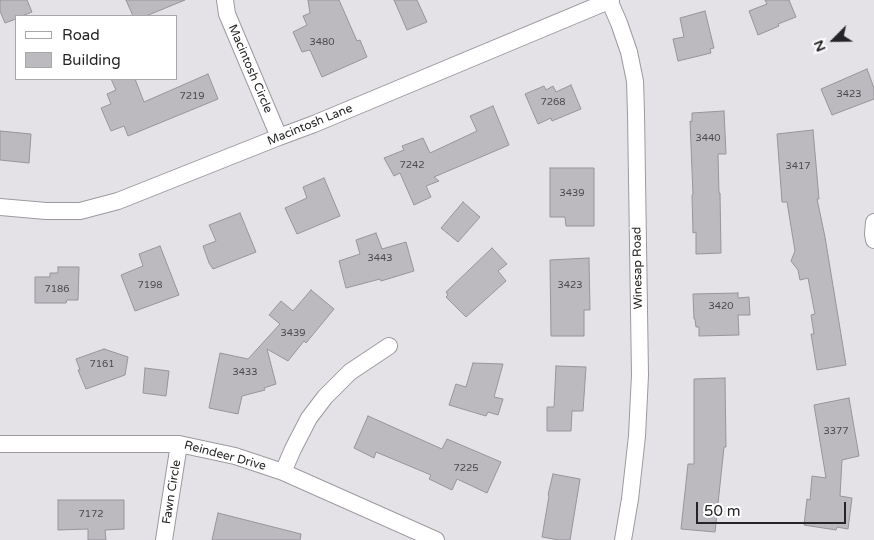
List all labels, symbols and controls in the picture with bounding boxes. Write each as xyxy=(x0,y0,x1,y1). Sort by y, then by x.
legend xyxy=(15,15,178,80)
north arrow xyxy=(809,15,859,65)
street label: Macintosh Circle xyxy=(225,23,275,115)
text: Road xyxy=(62,26,100,44)
house number: 3480 xyxy=(309,36,335,48)
text: N xyxy=(810,38,830,55)
text: Building xyxy=(62,51,121,69)
house number: 3423 xyxy=(836,88,862,100)
house number: 7219 xyxy=(179,90,205,102)
house number: 7268 xyxy=(540,96,566,108)
street label: Macintosh Lane xyxy=(265,101,355,149)
house number: 3440 xyxy=(695,132,721,144)
house number: 7242 xyxy=(399,159,425,171)
house number: 3417 xyxy=(785,160,811,172)
house number: 3439 xyxy=(559,187,585,199)
street label: Winesap Road xyxy=(630,227,646,309)
house number: 3443 xyxy=(367,252,393,264)
house number: 7198 xyxy=(137,279,163,291)
house number: 3423 xyxy=(557,279,583,291)
house number: 7186 xyxy=(44,283,70,295)
house number: 3420 xyxy=(708,300,734,312)
house number: 3439 xyxy=(280,327,306,339)
house number: 7161 xyxy=(89,358,115,370)
house number: 3433 xyxy=(232,366,258,378)
house number: 3377 xyxy=(823,425,849,437)
street label: Reindeer Drive xyxy=(183,438,267,474)
street label: Fawn Circle xyxy=(160,459,184,525)
house number: 7225 xyxy=(453,462,479,474)
scale bar xyxy=(699,492,849,524)
text: 50 m xyxy=(704,502,741,520)
house number: 7172 xyxy=(78,508,104,520)

